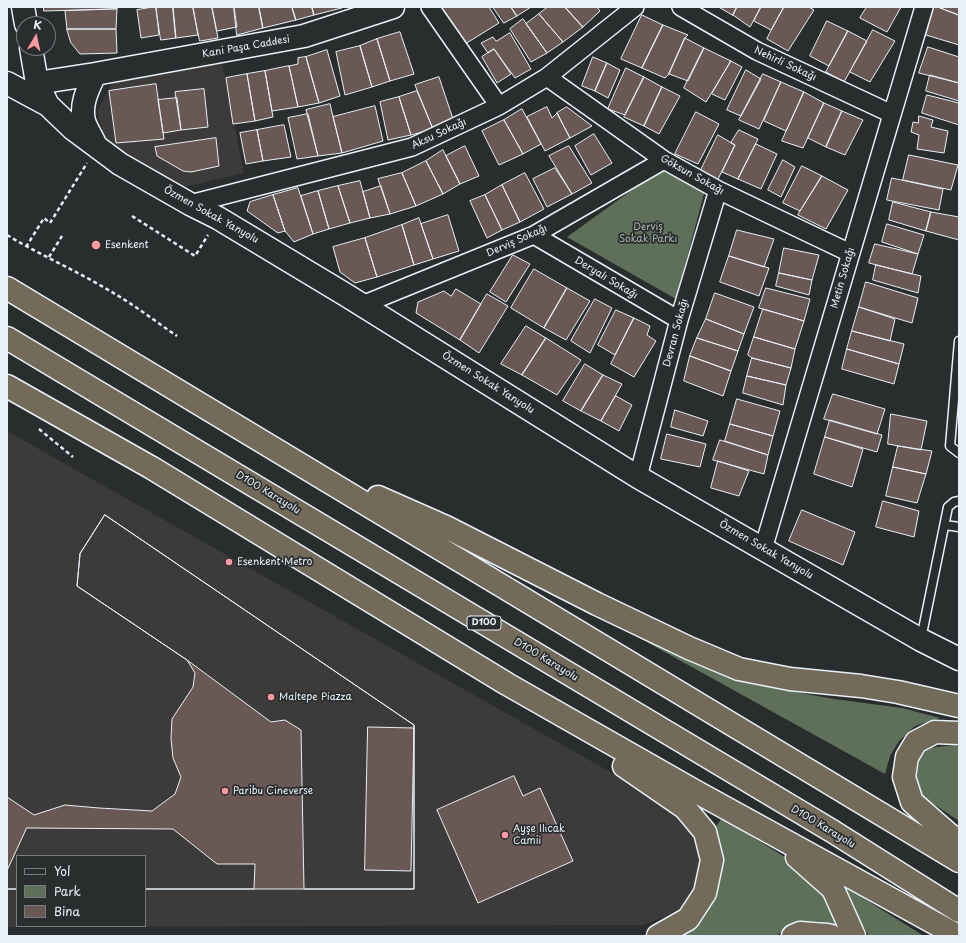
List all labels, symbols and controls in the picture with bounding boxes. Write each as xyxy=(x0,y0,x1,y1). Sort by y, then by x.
north arrow xyxy=(16,16,56,56)
text: K xyxy=(32,16,43,34)
street label: Kani Paşa Caddesi xyxy=(201,33,291,61)
street label: Nehirli Sokağı xyxy=(752,44,818,84)
street label: Aksu Sokağı xyxy=(410,116,468,152)
street label: Göksun Sokağı xyxy=(658,153,726,197)
street label: Özmen Sokak Yanyolu xyxy=(161,184,261,246)
park label: Derviş Sokak Parkı xyxy=(619,221,677,244)
street label: Derviş Sokağı xyxy=(485,222,549,260)
marker: Esenkent xyxy=(90,239,102,251)
place label: Esenkent xyxy=(105,239,149,251)
street label: Metin Sokağı xyxy=(829,246,857,310)
street label: Deryalı Sokağı xyxy=(572,254,640,302)
street label: Devran Sokağı xyxy=(661,298,691,368)
street label: Özmen Sokak Yanyolu xyxy=(440,350,536,416)
street label: D100 Karayolu xyxy=(234,469,302,517)
street label: Özmen Sokak Yanyolu xyxy=(717,518,815,582)
place label: Esenkent Metro xyxy=(237,556,312,568)
marker: Esenkent Metro xyxy=(224,557,234,567)
road number: D100 xyxy=(467,616,501,630)
street label: D100 Karayolu xyxy=(512,636,580,684)
place label: Maltepe Piazza xyxy=(279,691,352,703)
marker: Maltepe Piazza xyxy=(266,692,276,702)
place label: Paribu Cineverse xyxy=(233,785,313,797)
marker: Paribu Cineverse xyxy=(220,786,230,796)
street label: D100 Karayolu xyxy=(789,803,857,851)
place label: Ayşe Ilıcak Camii xyxy=(513,823,565,846)
marker: Ayşe Ilıcak Camii xyxy=(500,830,510,840)
legend xyxy=(16,855,146,927)
text: Yol xyxy=(54,862,70,880)
text: Park xyxy=(54,882,81,900)
text: Bina xyxy=(54,902,80,920)

